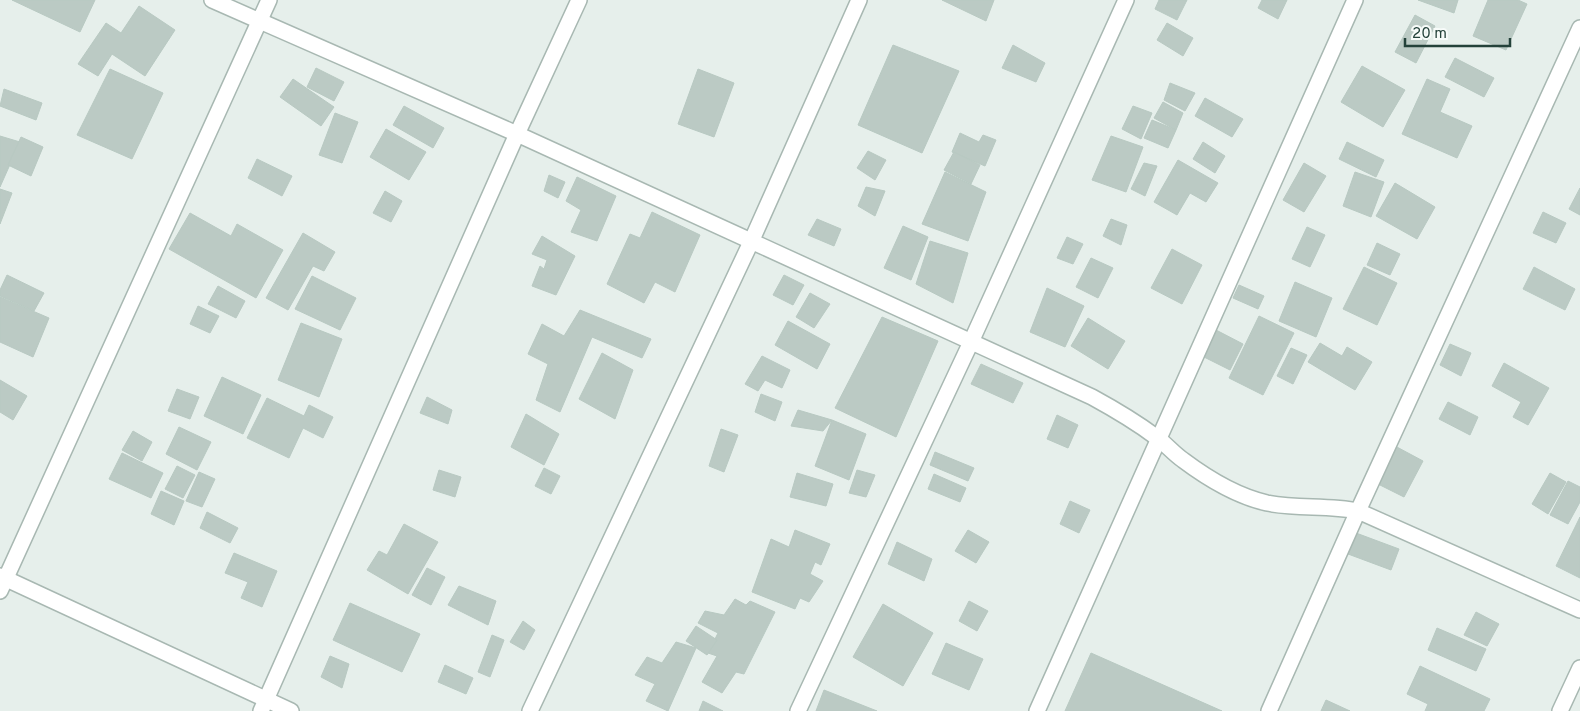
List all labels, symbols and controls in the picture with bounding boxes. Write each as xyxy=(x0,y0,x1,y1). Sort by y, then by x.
scale bar xyxy=(1405,15,1510,47)
text: 20 m xyxy=(1412,25,1447,44)

